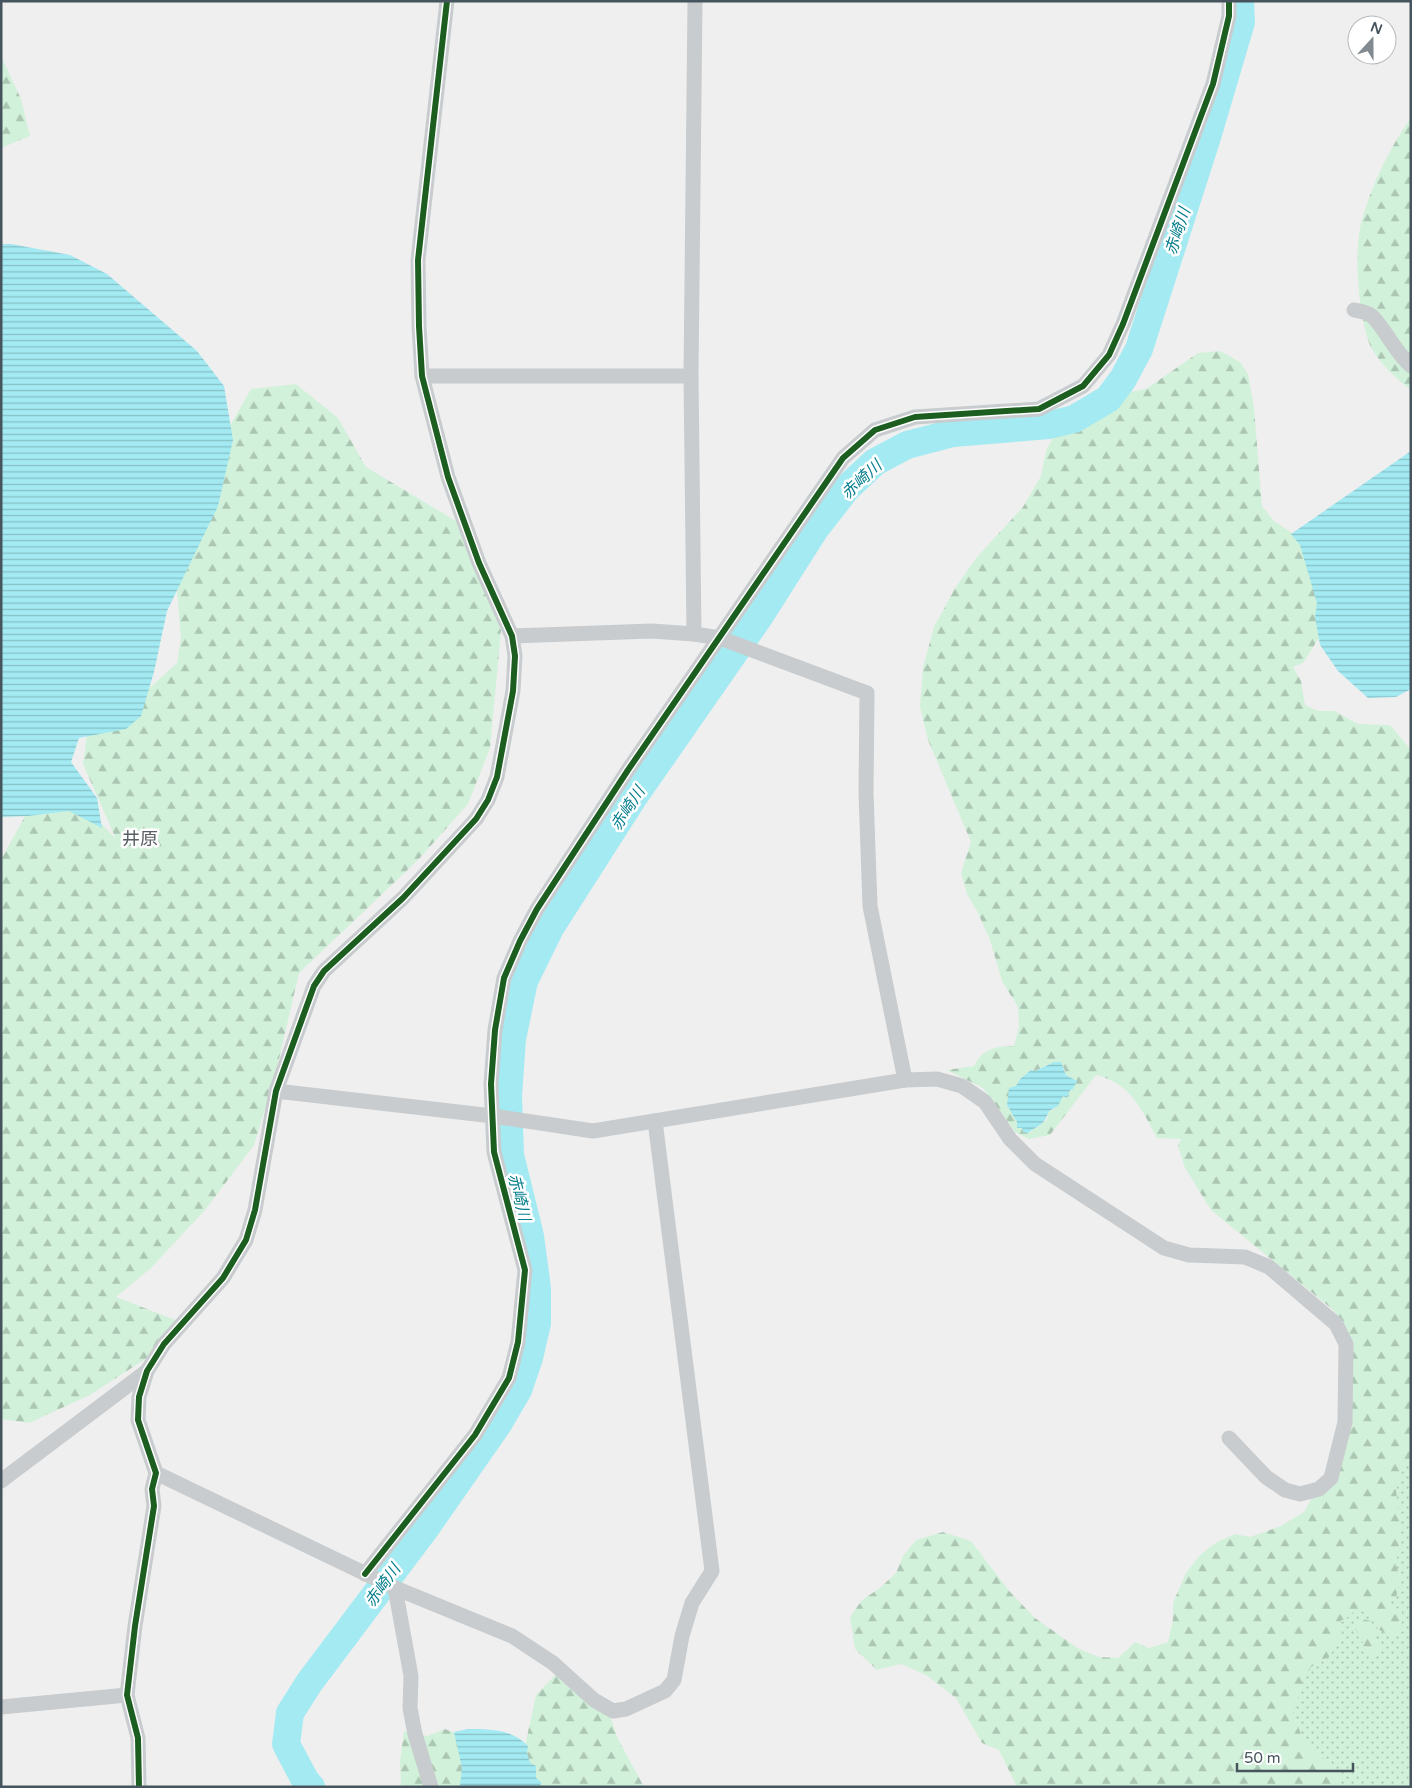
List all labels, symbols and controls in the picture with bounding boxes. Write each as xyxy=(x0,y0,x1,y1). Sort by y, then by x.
north arrow xyxy=(1347,15,1397,65)
text: N xyxy=(1368,18,1385,38)
water label: 赤崎川 xyxy=(1161,203,1195,257)
water label: 赤崎川 xyxy=(837,455,888,503)
water label: 赤崎川 xyxy=(606,781,650,834)
district label: 井原 xyxy=(122,828,158,850)
water label: 赤崎川 xyxy=(504,1172,535,1225)
water label: 赤崎川 xyxy=(361,1559,406,1611)
scale bar xyxy=(1237,1740,1353,1772)
text: 50 m xyxy=(1244,1749,1281,1767)

